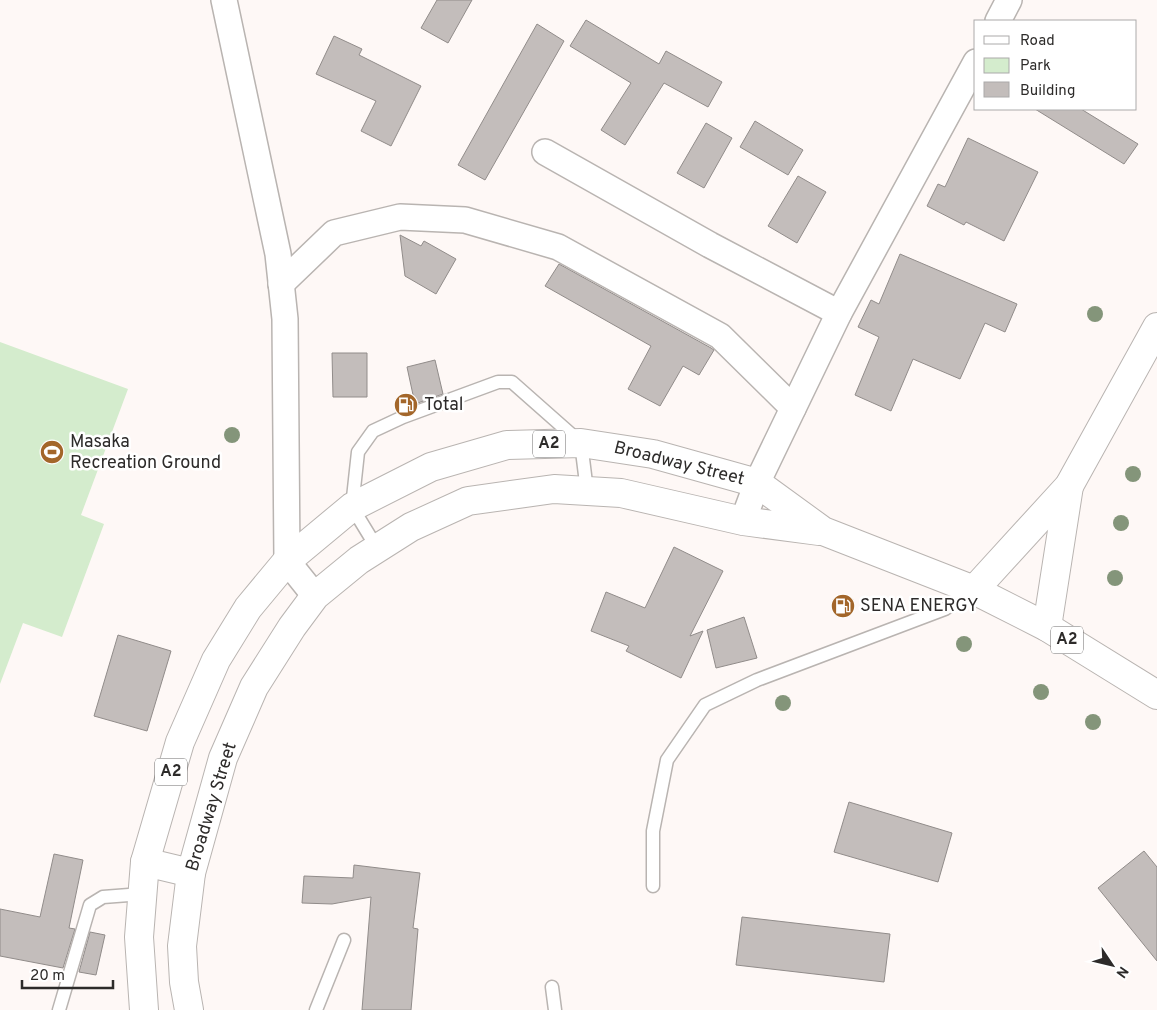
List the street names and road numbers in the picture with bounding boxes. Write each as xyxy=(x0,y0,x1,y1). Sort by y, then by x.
road number: A2 xyxy=(533,430,565,458)
street label: Broadway Street xyxy=(611,437,747,491)
road number: A2 xyxy=(1051,626,1083,654)
street label: Broadway Street xyxy=(181,740,243,874)
road number: A2 xyxy=(155,759,187,786)

